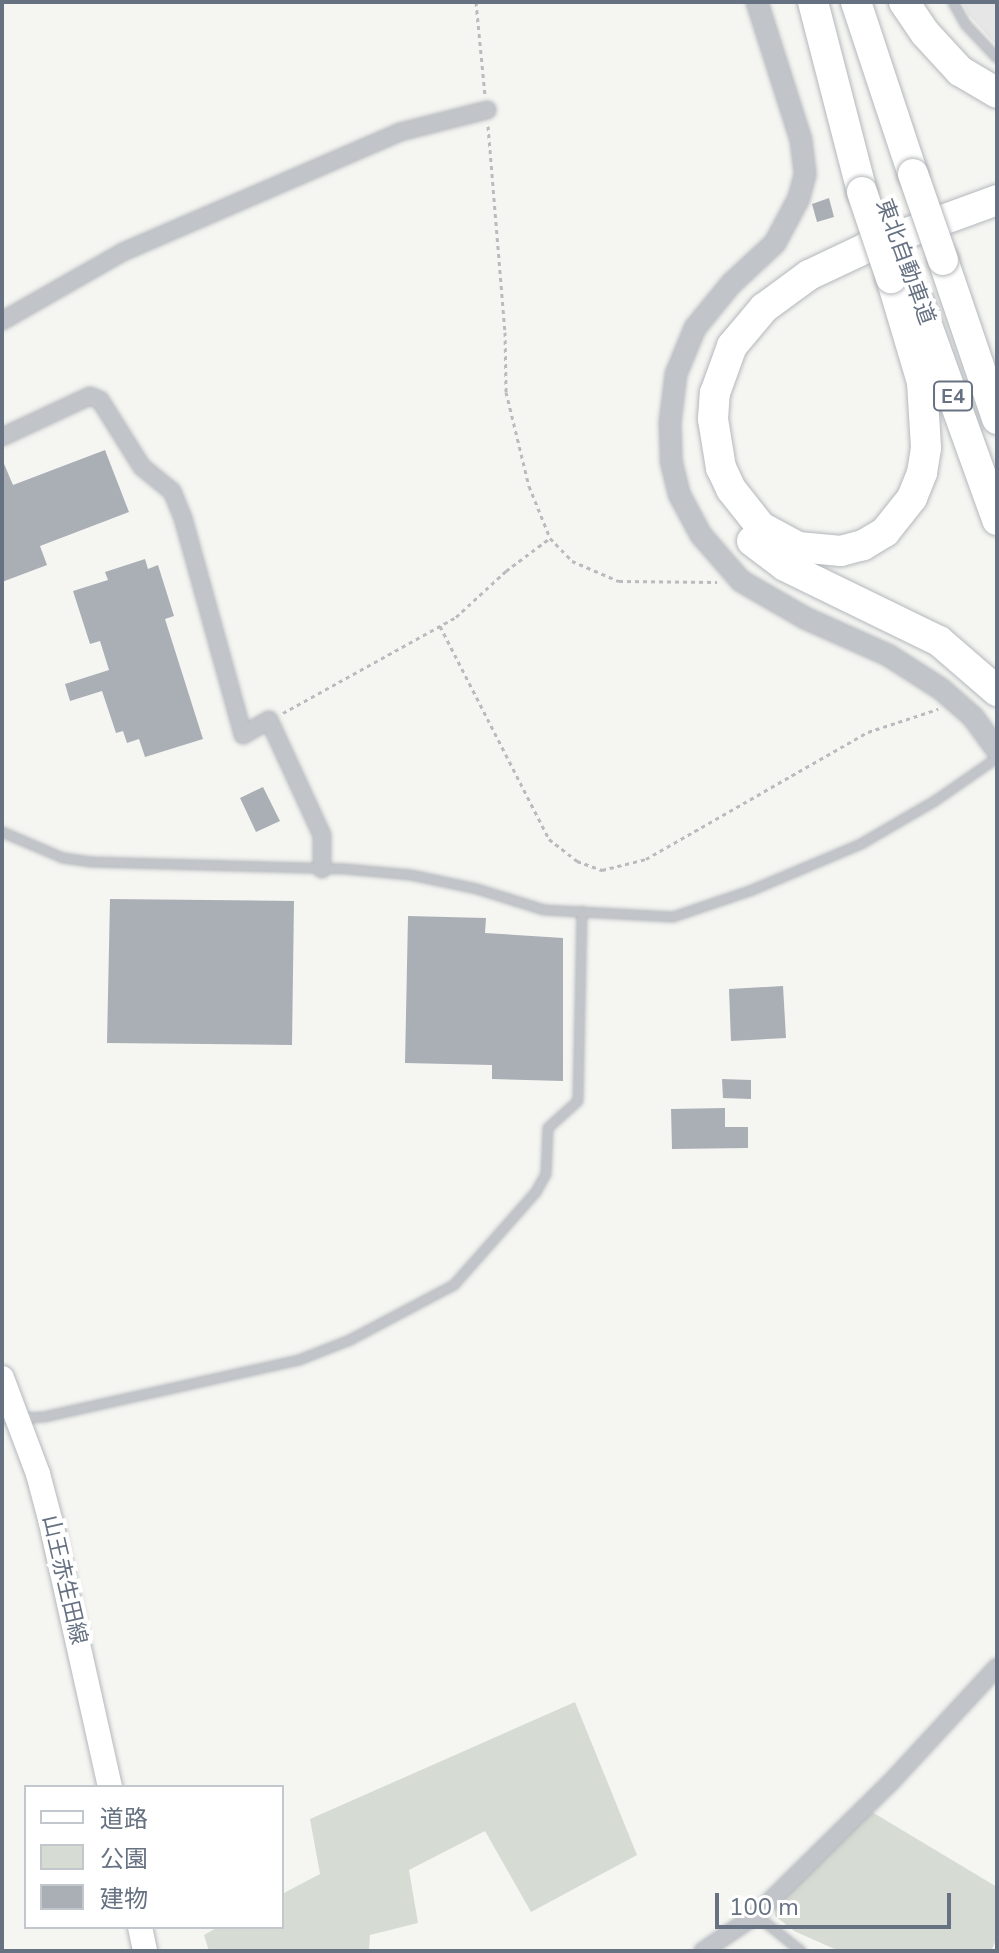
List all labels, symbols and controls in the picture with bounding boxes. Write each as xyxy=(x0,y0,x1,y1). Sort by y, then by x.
street label: 東北自動車道 xyxy=(870,195,940,329)
road number: E4 xyxy=(933,380,973,412)
street label: 山王赤生田線 xyxy=(36,1513,92,1647)
legend xyxy=(24,1785,284,1929)
text: 道路 xyxy=(100,1803,148,1835)
text: 公園 xyxy=(100,1843,148,1875)
scale bar xyxy=(719,1877,955,1927)
text: 建物 xyxy=(100,1883,148,1915)
text: 100 m xyxy=(729,1891,799,1923)

